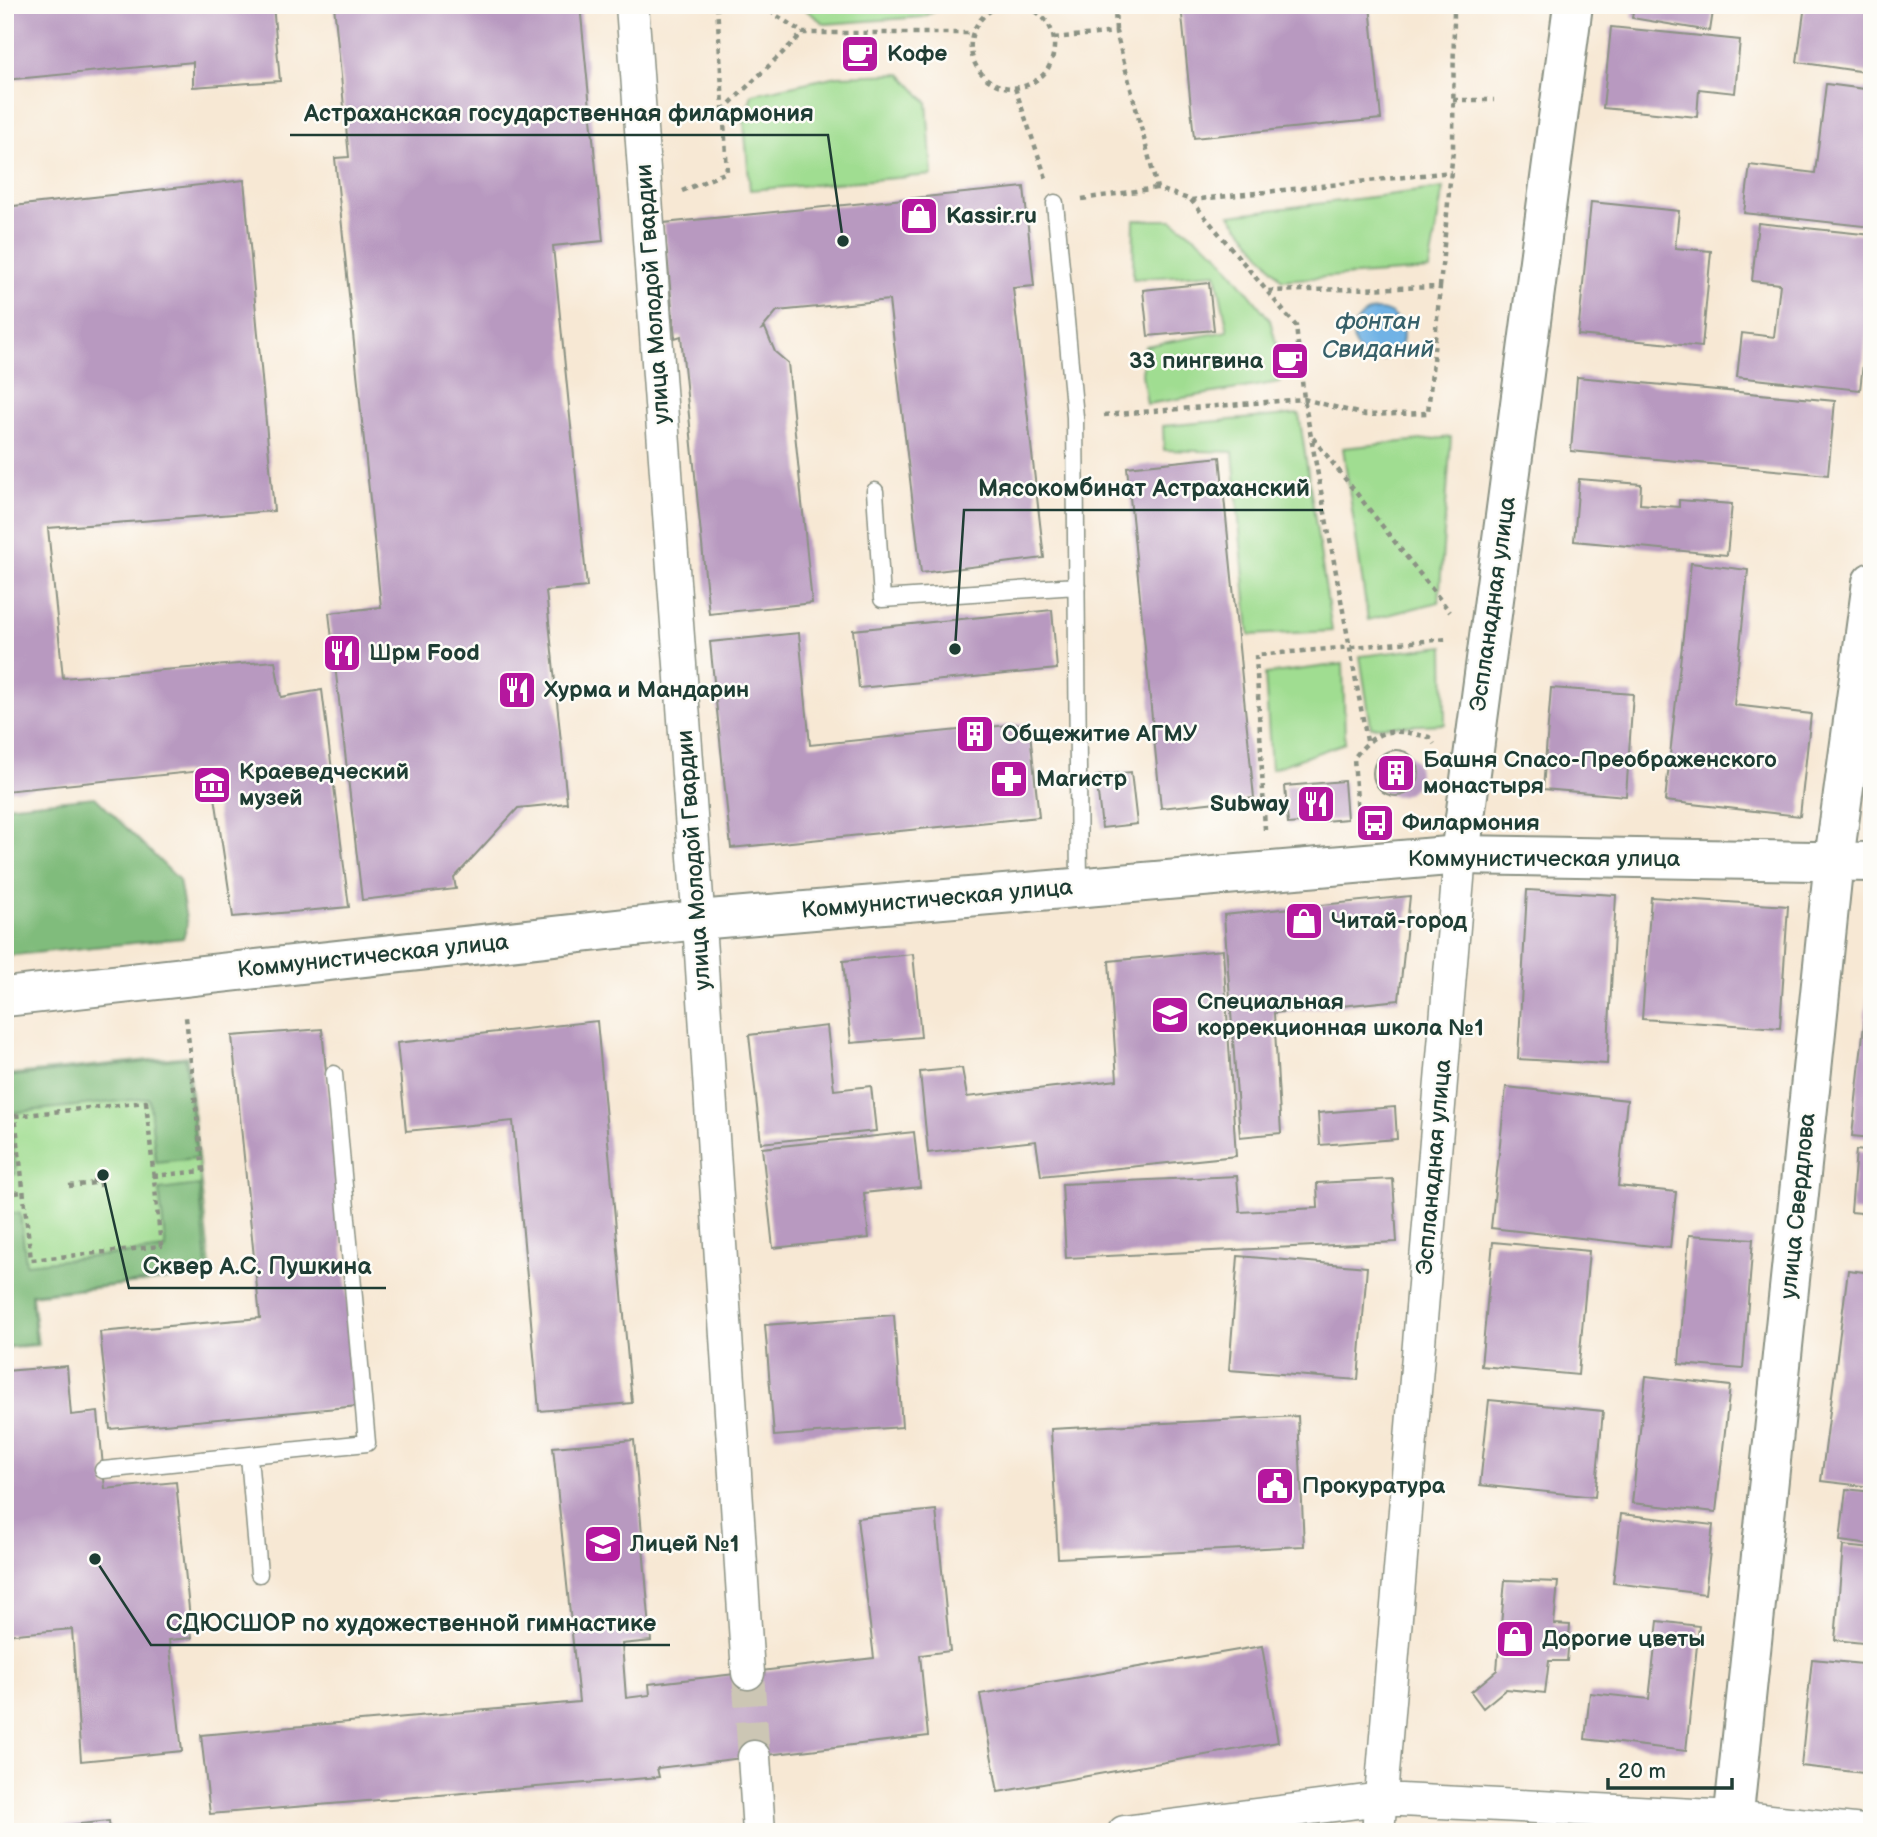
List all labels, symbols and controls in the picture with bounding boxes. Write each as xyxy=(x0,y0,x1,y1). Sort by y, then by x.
cafe icon: Кофе xyxy=(839,33,881,75)
place label: Кофе xyxy=(887,40,948,68)
callout: Астраханская государственная филармония xyxy=(290,90,828,135)
text: Астраханская государственная филармония xyxy=(303,99,814,128)
street label: улица Молодой Гвардии xyxy=(630,163,676,425)
shop icon: Kassir.ru xyxy=(898,195,940,237)
place label: Kassir.ru xyxy=(946,202,1037,230)
water label: фонтан Свиданий xyxy=(1322,307,1434,364)
cafe icon: 33 пингвина xyxy=(1269,340,1311,382)
place label: 33 пингвина xyxy=(1129,347,1264,375)
callout: Мясокомбинат Астраханский xyxy=(964,465,1323,510)
text: Мясокомбинат Астраханский xyxy=(978,474,1310,503)
street label: Эспланадная улица xyxy=(1464,494,1522,713)
restaurant icon: Шрм Food xyxy=(321,632,363,674)
place label: Шрм Food xyxy=(369,639,480,667)
restaurant icon: Хурма и Мандарин xyxy=(496,669,538,711)
place label: Хурма и Мандарин xyxy=(543,676,749,704)
building icon: Общежитие АГМУ xyxy=(954,713,996,755)
place label: Общежитие АГМУ xyxy=(1002,720,1198,748)
street label: улица Молодой Гвардии xyxy=(671,729,717,991)
place label: Башня Спасо-Преображенского монастыря xyxy=(1423,746,1777,800)
building icon: Башня Спасо-Преображенского монастыря xyxy=(1375,752,1417,794)
place label: Краеведческий музей xyxy=(239,758,409,812)
pharmacy icon: Магистр xyxy=(988,758,1030,800)
museum icon: Краеведческий музей xyxy=(191,764,233,806)
place label: Магистр xyxy=(1036,765,1127,793)
restaurant icon: Subway xyxy=(1295,783,1337,825)
place label: Subway xyxy=(1210,790,1289,818)
bus stop icon: Филармония xyxy=(1354,802,1396,844)
place label: Филармония xyxy=(1402,809,1540,837)
street label: Коммунистическая улица xyxy=(1408,845,1681,873)
street label: Коммунистическая улица xyxy=(800,873,1074,925)
shop icon: Читай-город xyxy=(1283,900,1325,942)
place label: Читай-город xyxy=(1331,907,1467,935)
street label: Коммунистическая улица xyxy=(236,928,510,984)
place label: Специальная коррекционная школа №1 xyxy=(1197,988,1484,1042)
school or university icon: Специальная коррекционная школа №1 xyxy=(1149,994,1191,1036)
street label: Эспланадная улица xyxy=(1411,1057,1457,1276)
street label: улица Свердлова xyxy=(1774,1111,1822,1301)
callout: Сквер А.С. Пушкина xyxy=(129,1243,386,1288)
text: Сквер А.С. Пушкина xyxy=(143,1252,372,1281)
public building icon: Прокуратура xyxy=(1254,1465,1296,1507)
place label: Прокуратура xyxy=(1302,1472,1446,1500)
school or university icon: Лицей №1 xyxy=(582,1523,624,1565)
place label: Лицей №1 xyxy=(629,1530,740,1558)
callout: СДЮСШОР по художественной гимнастике xyxy=(151,1600,670,1645)
text: СДЮСШОР по художественной гимнастике xyxy=(166,1609,656,1638)
shop icon: Дорогие цветы xyxy=(1494,1618,1536,1660)
place label: Дорогие цветы xyxy=(1542,1625,1705,1653)
scale bar xyxy=(1608,1746,1732,1790)
text: 20 m xyxy=(1618,1759,1666,1784)

